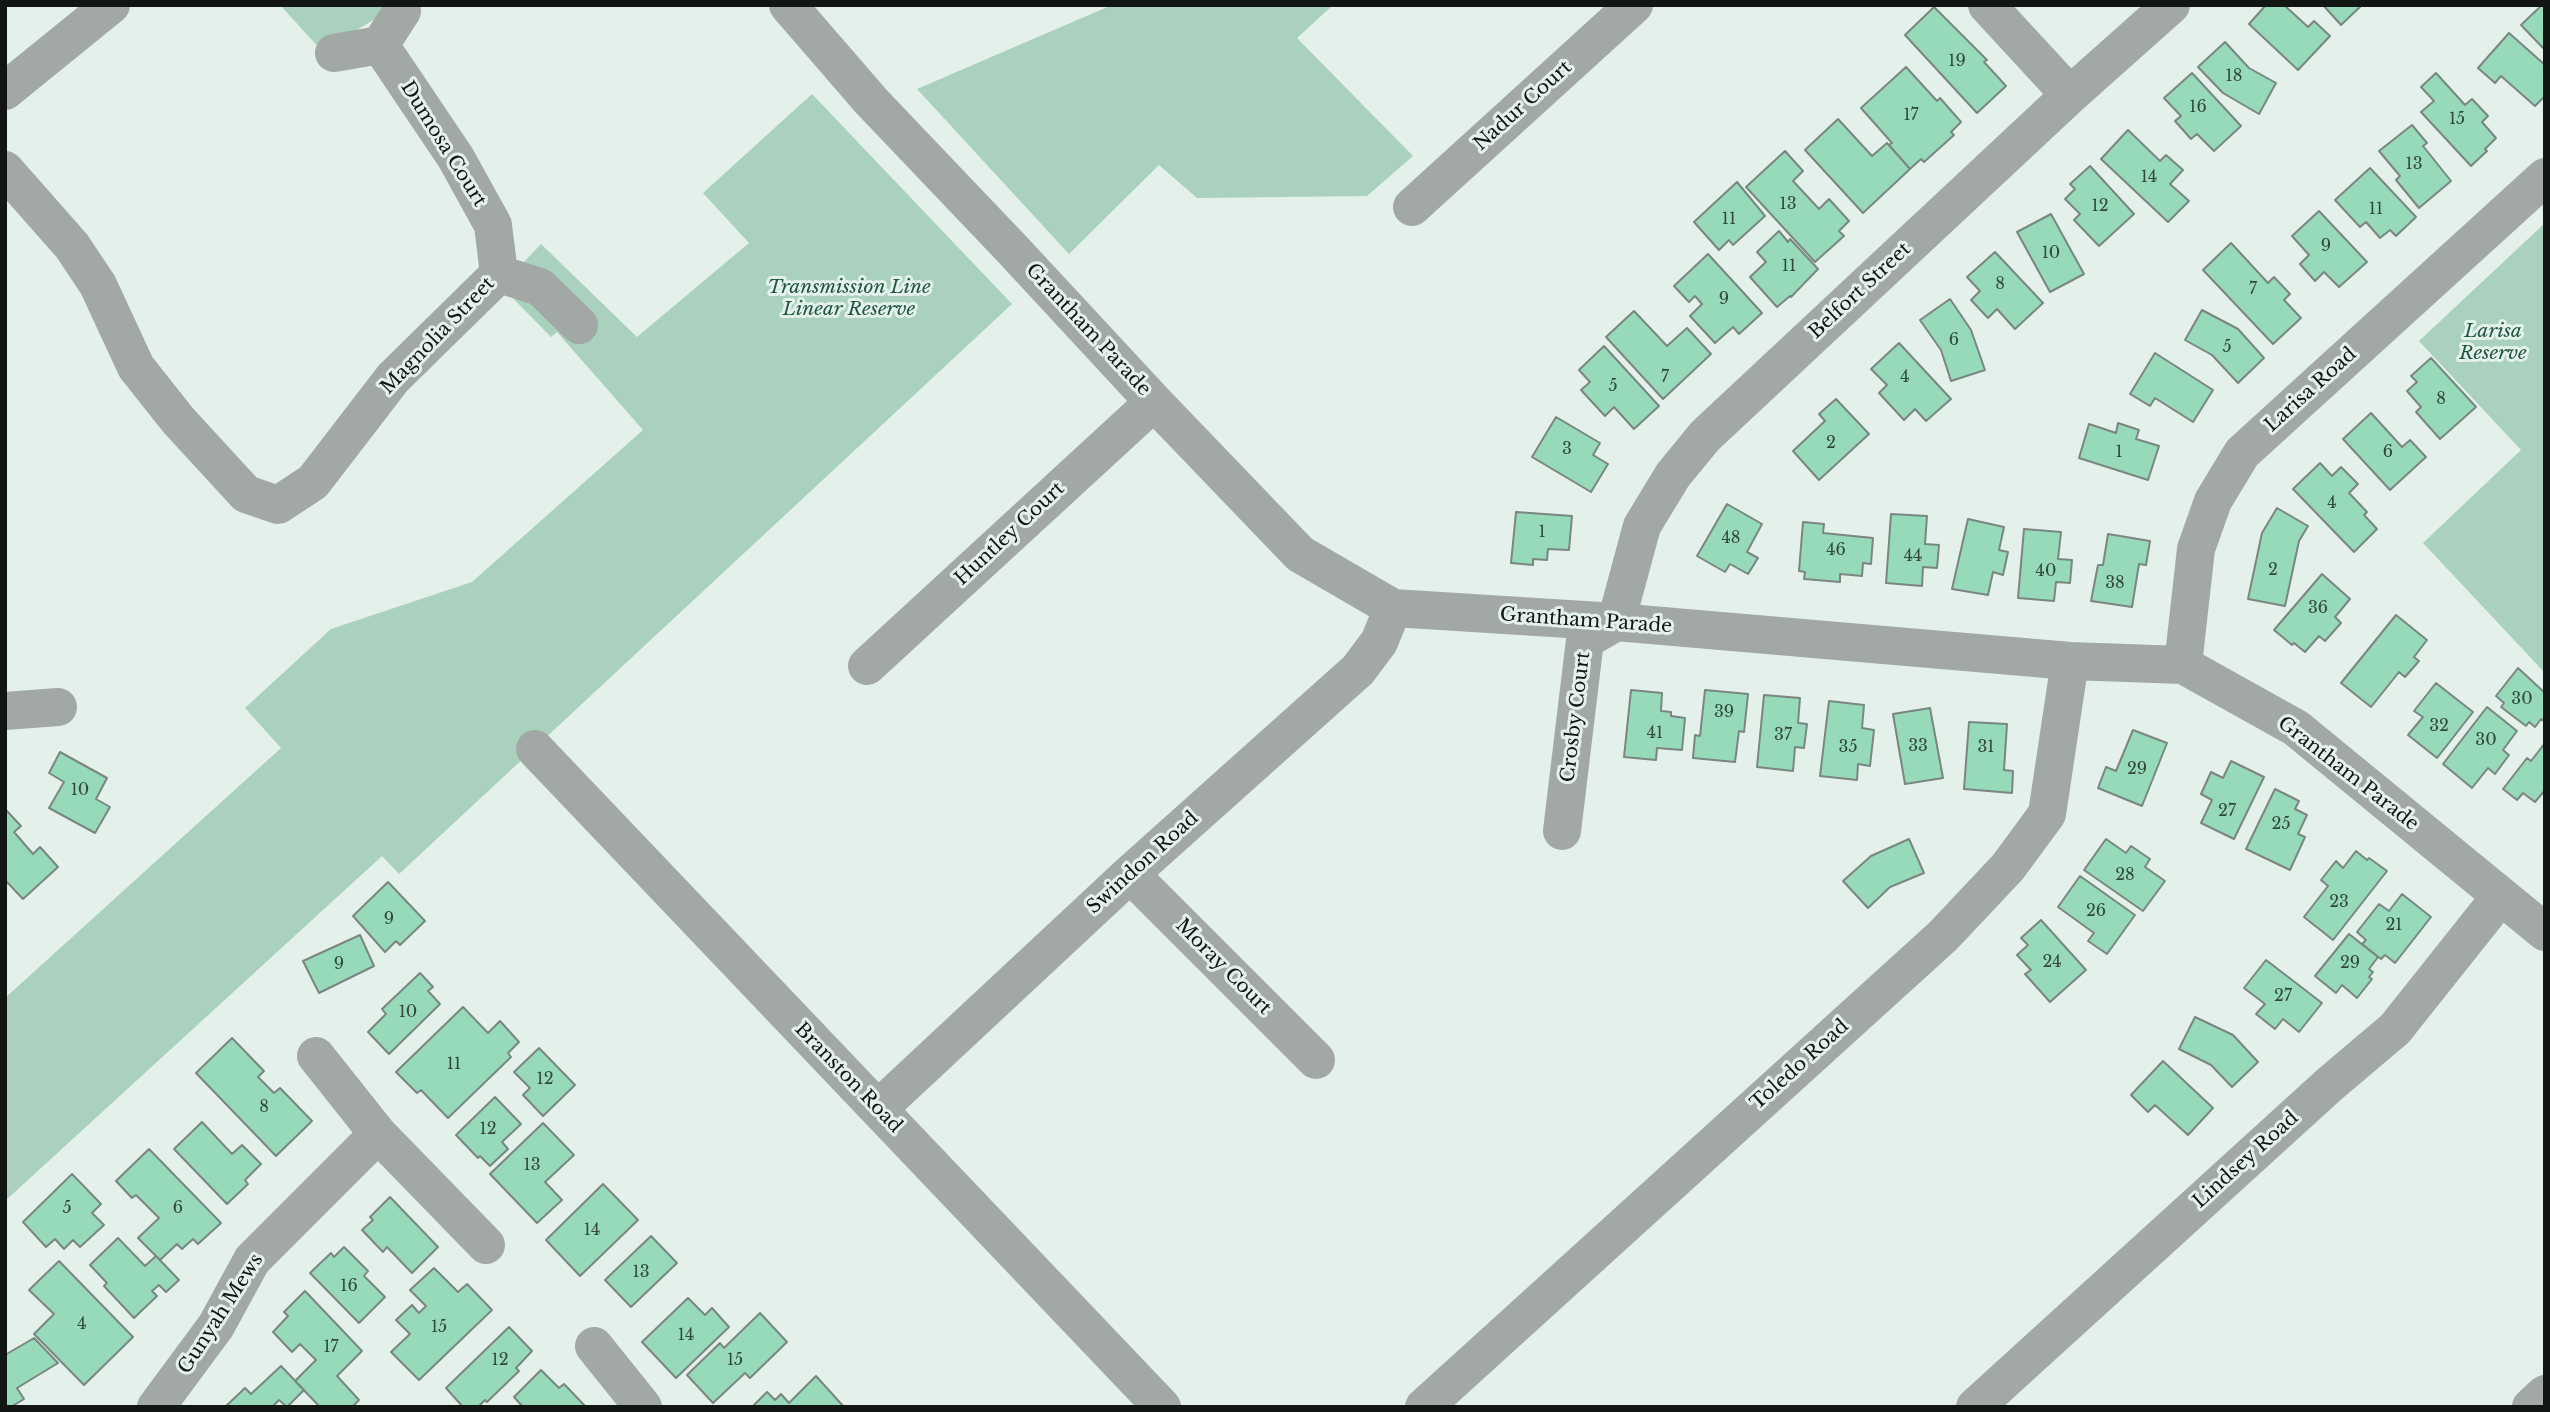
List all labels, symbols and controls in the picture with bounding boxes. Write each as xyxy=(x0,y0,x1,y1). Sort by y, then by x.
house number: 19 xyxy=(1948,51,1966,71)
street label: Nadur Court xyxy=(1469,56,1577,156)
house number: 18 xyxy=(2226,66,2242,86)
street label: Dumosa Court xyxy=(395,77,491,211)
house number: 16 xyxy=(2189,97,2207,117)
house number: 17 xyxy=(1903,105,1919,125)
house number: 15 xyxy=(2449,109,2465,129)
house number: 13 xyxy=(2406,154,2422,174)
house number: 14 xyxy=(2141,167,2157,187)
house number: 13 xyxy=(1780,194,1796,214)
house number: 12 xyxy=(2092,196,2108,216)
house number: 11 xyxy=(2369,199,2383,219)
house number: 11 xyxy=(1722,209,1736,229)
house number: 9 xyxy=(2321,236,2331,256)
street label: Belfort Street xyxy=(1805,238,1915,344)
house number: 10 xyxy=(2042,243,2060,263)
house number: 11 xyxy=(1782,256,1796,276)
street label: Grantham Parade xyxy=(1021,259,1155,401)
street label: Magnolia Street xyxy=(376,273,500,399)
house number: 8 xyxy=(1995,274,2005,294)
park label: Transmission Line Linear Reserve xyxy=(767,277,931,321)
house number: 7 xyxy=(2249,279,2257,299)
house number: 9 xyxy=(1719,289,1729,309)
park label: Larisa Reserve xyxy=(2459,321,2527,365)
house number: 6 xyxy=(1949,330,1959,350)
house number: 5 xyxy=(2222,337,2232,357)
street label: Larisa Road xyxy=(2261,343,2361,437)
house number: 7 xyxy=(1661,367,1669,387)
house number: 4 xyxy=(1900,367,1910,387)
house number: 5 xyxy=(1608,376,1618,396)
house number: 8 xyxy=(2436,389,2446,409)
house number: 2 xyxy=(1826,433,1836,453)
house number: 3 xyxy=(1562,439,1572,459)
house number: 1 xyxy=(2115,442,2123,462)
house number: 6 xyxy=(2383,442,2393,462)
street label: Huntley Court xyxy=(951,477,1069,591)
house number: 4 xyxy=(2327,493,2337,513)
house number: 1 xyxy=(1538,522,1546,542)
house number: 48 xyxy=(1721,528,1741,548)
house number: 46 xyxy=(1826,540,1846,560)
house number: 44 xyxy=(1904,546,1922,566)
house number: 2 xyxy=(2268,560,2278,580)
house number: 40 xyxy=(2036,561,2056,581)
house number: 38 xyxy=(2105,573,2125,593)
house number: 36 xyxy=(2308,598,2328,618)
street label: Grantham Parade xyxy=(1499,604,1673,638)
street label: Crosby Court xyxy=(1557,650,1595,784)
house number: 30 xyxy=(2511,689,2533,709)
house number: 39 xyxy=(1714,702,1734,722)
street label: Grantham Parade xyxy=(2273,712,2423,836)
house number: 32 xyxy=(2429,716,2449,736)
house number: 41 xyxy=(1647,723,1663,743)
house number: 37 xyxy=(1774,725,1792,745)
house number: 30 xyxy=(2475,730,2497,750)
house number: 33 xyxy=(1908,736,1928,756)
house number: 35 xyxy=(1839,737,1857,757)
house number: 31 xyxy=(1978,737,1994,757)
house number: 29 xyxy=(2127,759,2147,779)
house number: 10 xyxy=(71,780,89,800)
house number: 27 xyxy=(2218,801,2236,821)
street label: Swindon Road xyxy=(1083,807,1203,919)
house number: 25 xyxy=(2272,814,2290,834)
house number: 28 xyxy=(2115,865,2135,885)
house number: 23 xyxy=(2329,892,2349,912)
house number: 26 xyxy=(2086,901,2106,921)
house number: 9 xyxy=(384,909,394,929)
street label: Moray Court xyxy=(1170,914,1276,1020)
house number: 21 xyxy=(2386,915,2402,935)
house number: 24 xyxy=(2042,952,2062,972)
house number: 29 xyxy=(2340,953,2360,973)
house number: 9 xyxy=(334,954,344,974)
house number: 27 xyxy=(2274,986,2292,1006)
house number: 10 xyxy=(399,1002,417,1022)
street label: Toledo Road xyxy=(1746,1015,1854,1115)
street label: Branston Road xyxy=(790,1018,906,1138)
house number: 11 xyxy=(447,1054,461,1074)
house number: 12 xyxy=(537,1069,553,1089)
house number: 8 xyxy=(259,1097,269,1117)
street label: Lindsey Road xyxy=(2189,1107,2303,1213)
house number: 12 xyxy=(480,1119,496,1139)
house number: 13 xyxy=(524,1155,540,1175)
house number: 5 xyxy=(62,1198,72,1218)
house number: 6 xyxy=(173,1198,183,1218)
house number: 14 xyxy=(584,1220,600,1240)
street label: Gunyah Mews xyxy=(174,1250,268,1378)
house number: 13 xyxy=(633,1262,649,1282)
house number: 16 xyxy=(340,1276,358,1296)
house number: 4 xyxy=(77,1314,87,1334)
house number: 15 xyxy=(431,1317,447,1337)
house number: 14 xyxy=(678,1325,694,1345)
house number: 17 xyxy=(323,1337,339,1357)
house number: 12 xyxy=(492,1350,508,1370)
house number: 15 xyxy=(727,1350,743,1370)

